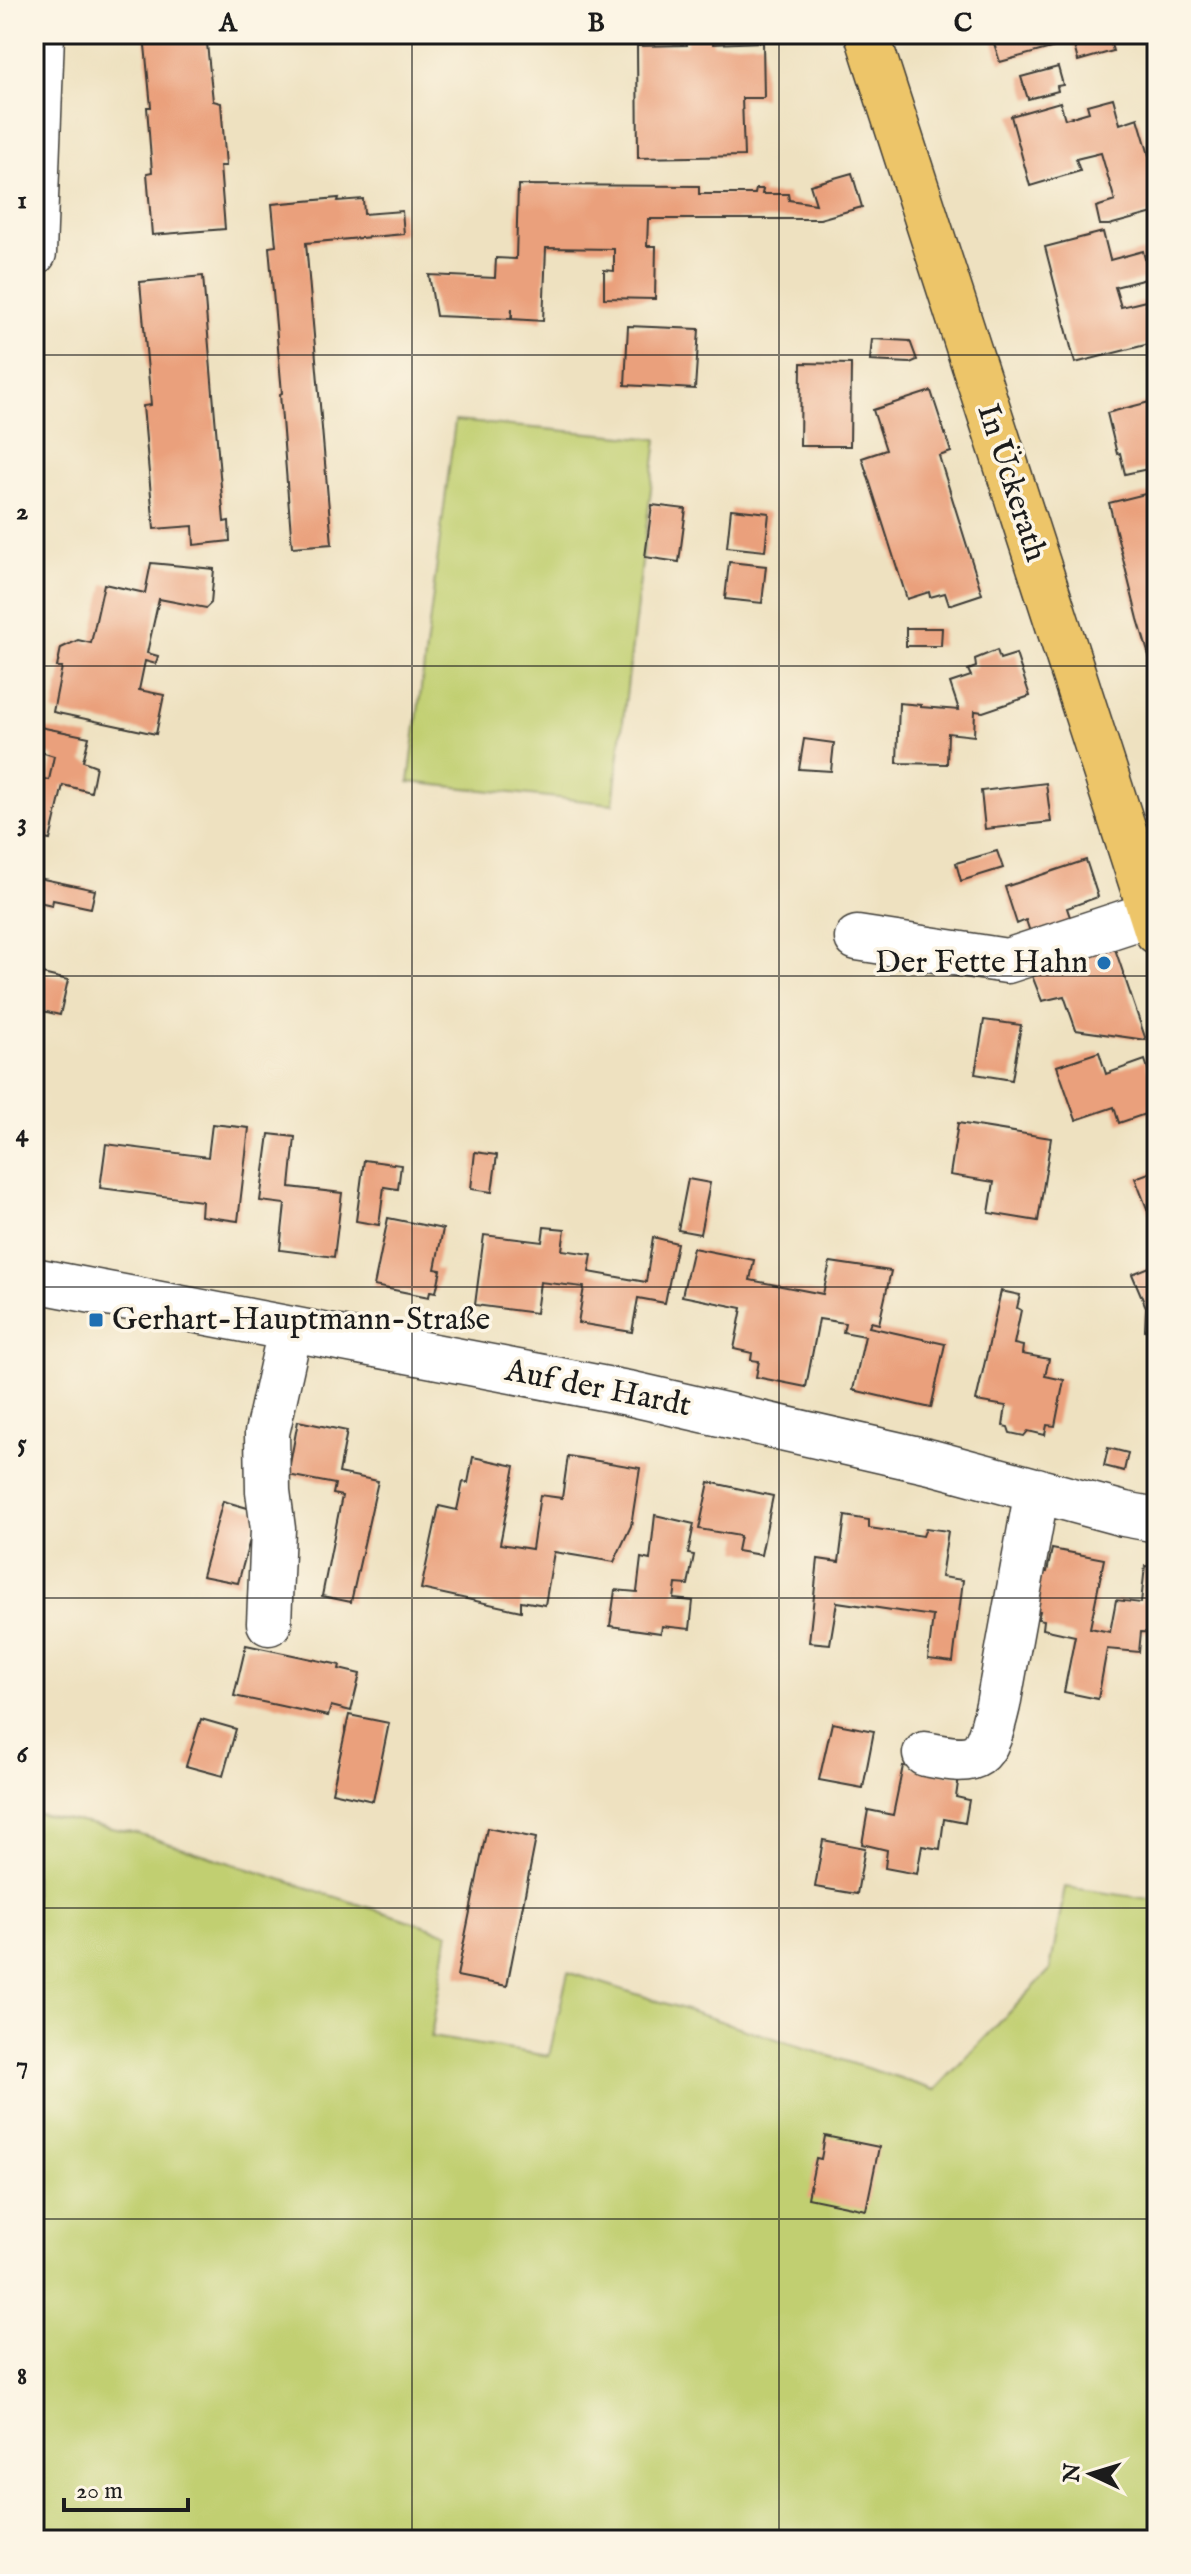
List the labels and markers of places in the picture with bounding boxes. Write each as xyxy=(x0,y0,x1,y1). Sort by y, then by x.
place label: Der Fette Hahn xyxy=(875,943,1088,984)
marker: Der Fette Hahn xyxy=(1095,954,1113,972)
place label: Gerhart-Hauptmann-Straße xyxy=(112,1300,490,1341)
marker: Gerhart-Hauptmann-Straße xyxy=(87,1311,105,1329)

